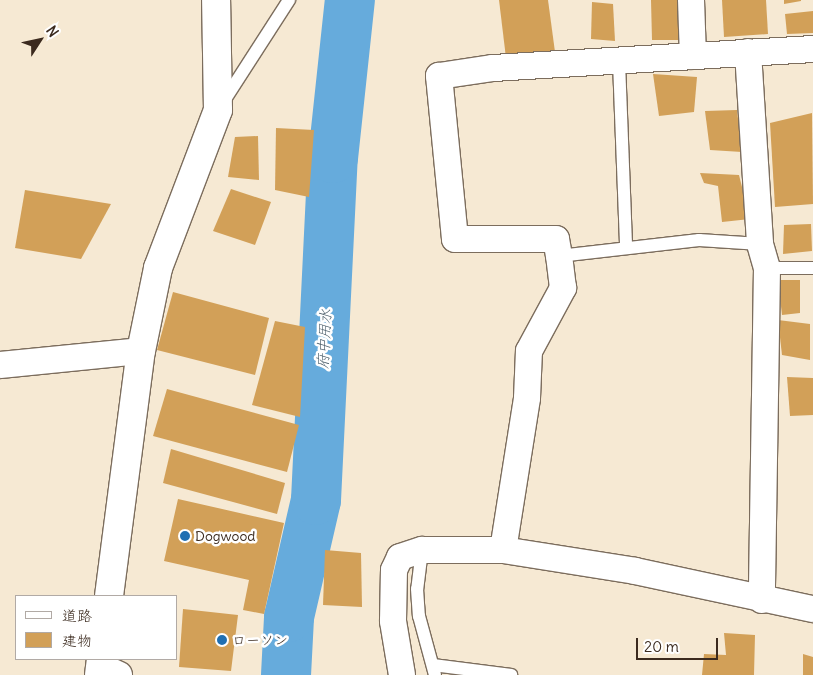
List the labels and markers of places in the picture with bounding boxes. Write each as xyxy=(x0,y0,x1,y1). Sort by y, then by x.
place label: Dogwood xyxy=(195,528,256,544)
marker: Dogwood xyxy=(179,530,191,542)
place label: ローソン xyxy=(232,632,288,648)
marker: ローソン xyxy=(216,634,228,646)

